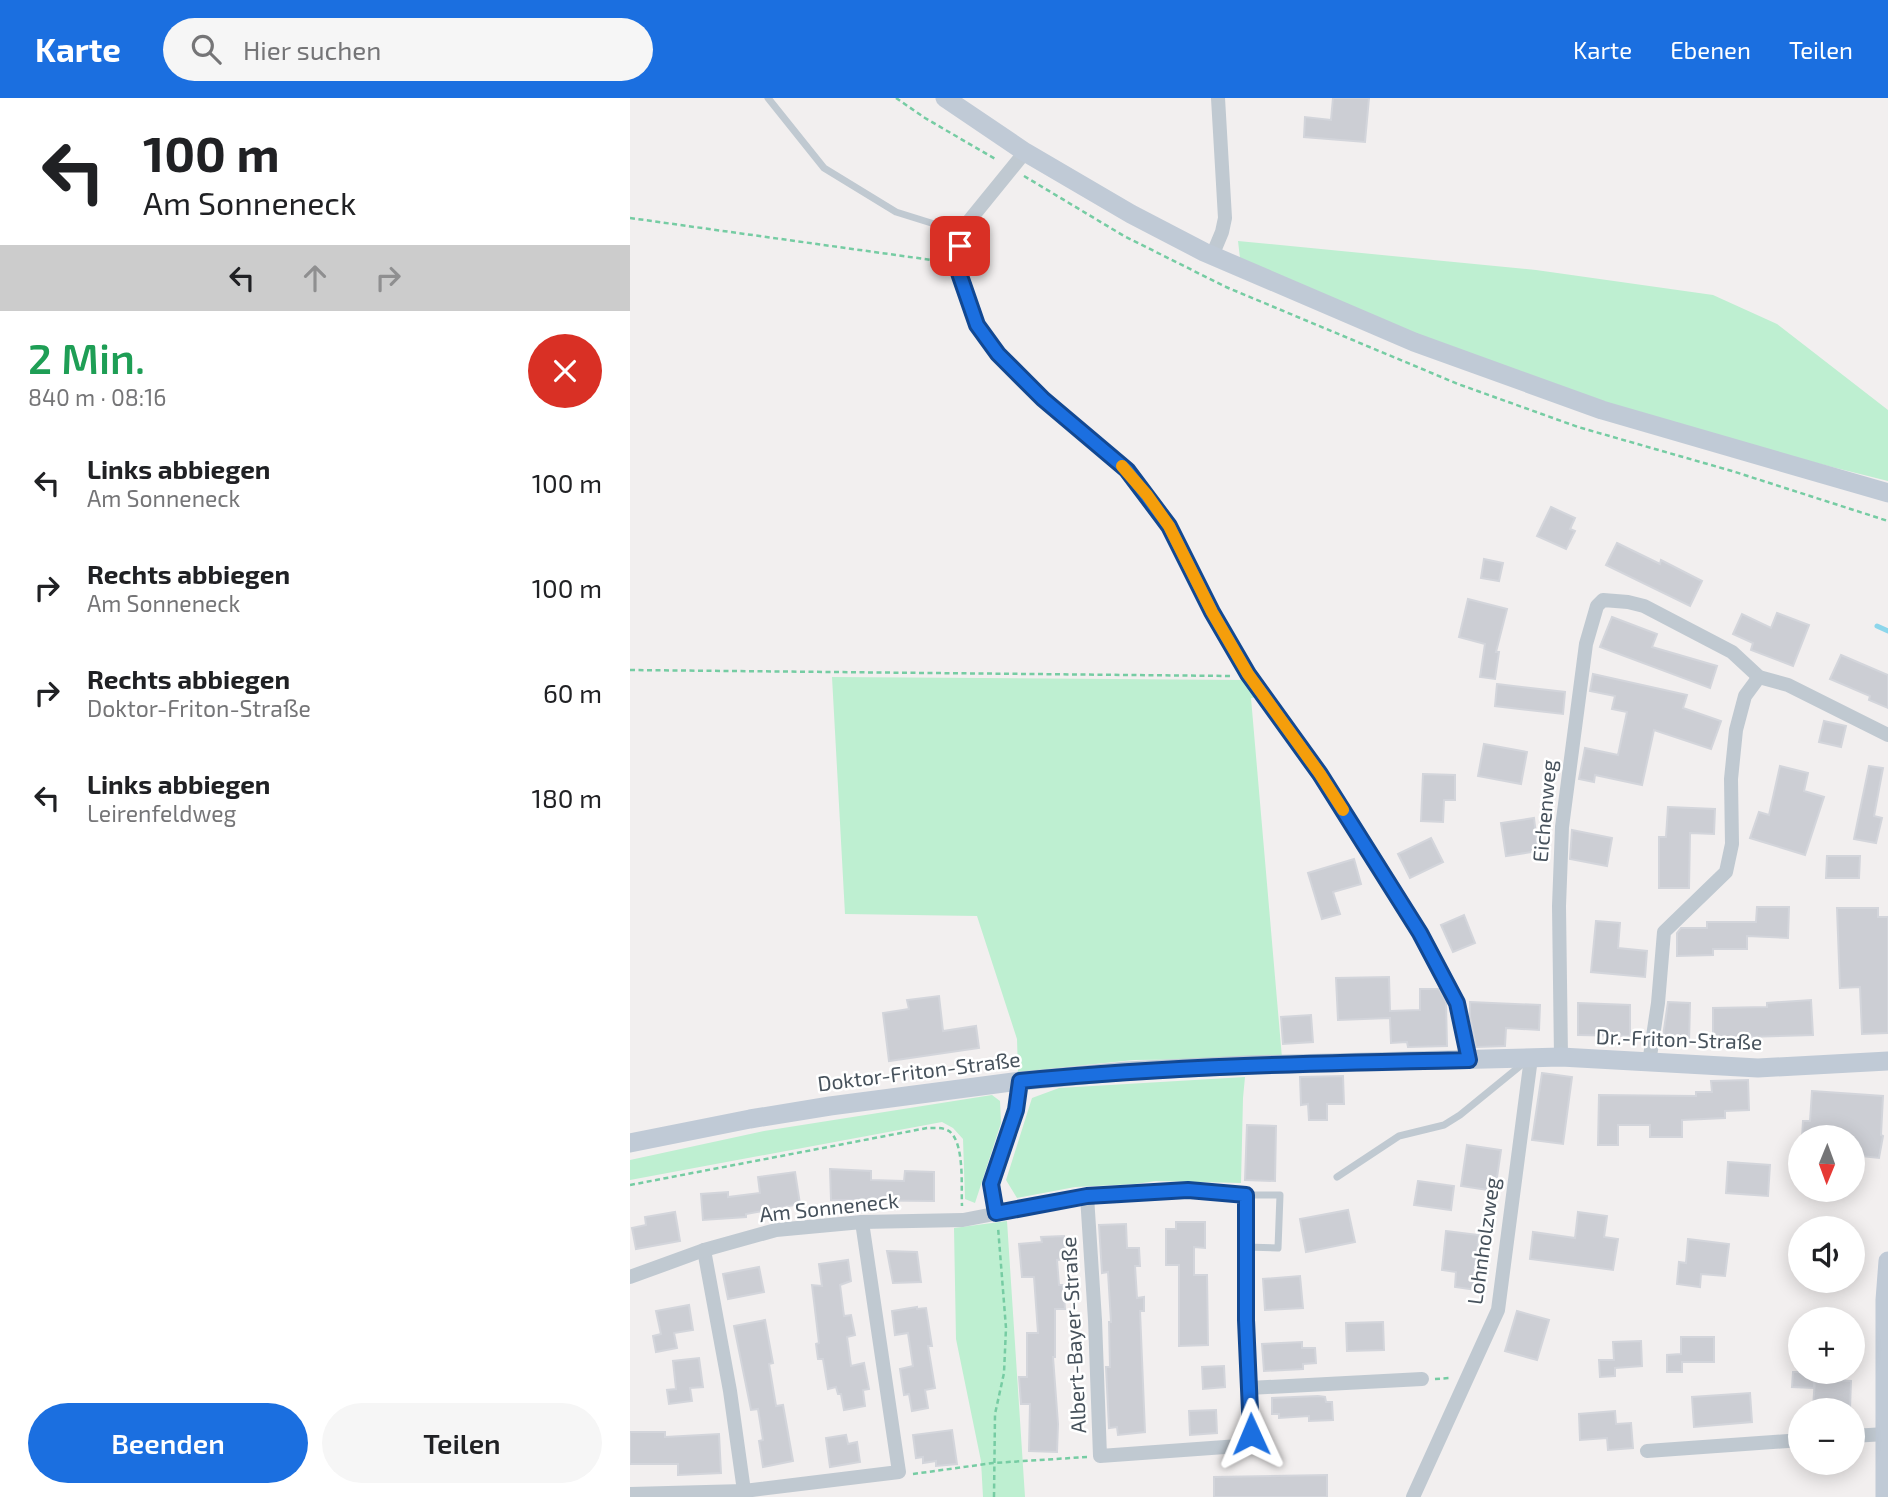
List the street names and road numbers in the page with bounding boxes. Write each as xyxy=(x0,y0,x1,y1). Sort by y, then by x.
street label: Eichenweg xyxy=(1527,758,1560,863)
street label: Dr.-Friton-Straße xyxy=(1595,1023,1763,1054)
street label: Doktor-Friton-Straße xyxy=(816,1046,1022,1095)
street label: Lohnholzweg xyxy=(1461,1175,1504,1306)
street label: Am Sonneneck xyxy=(758,1187,900,1226)
street label: Albert-Bayer-Straße xyxy=(1055,1236,1090,1434)

